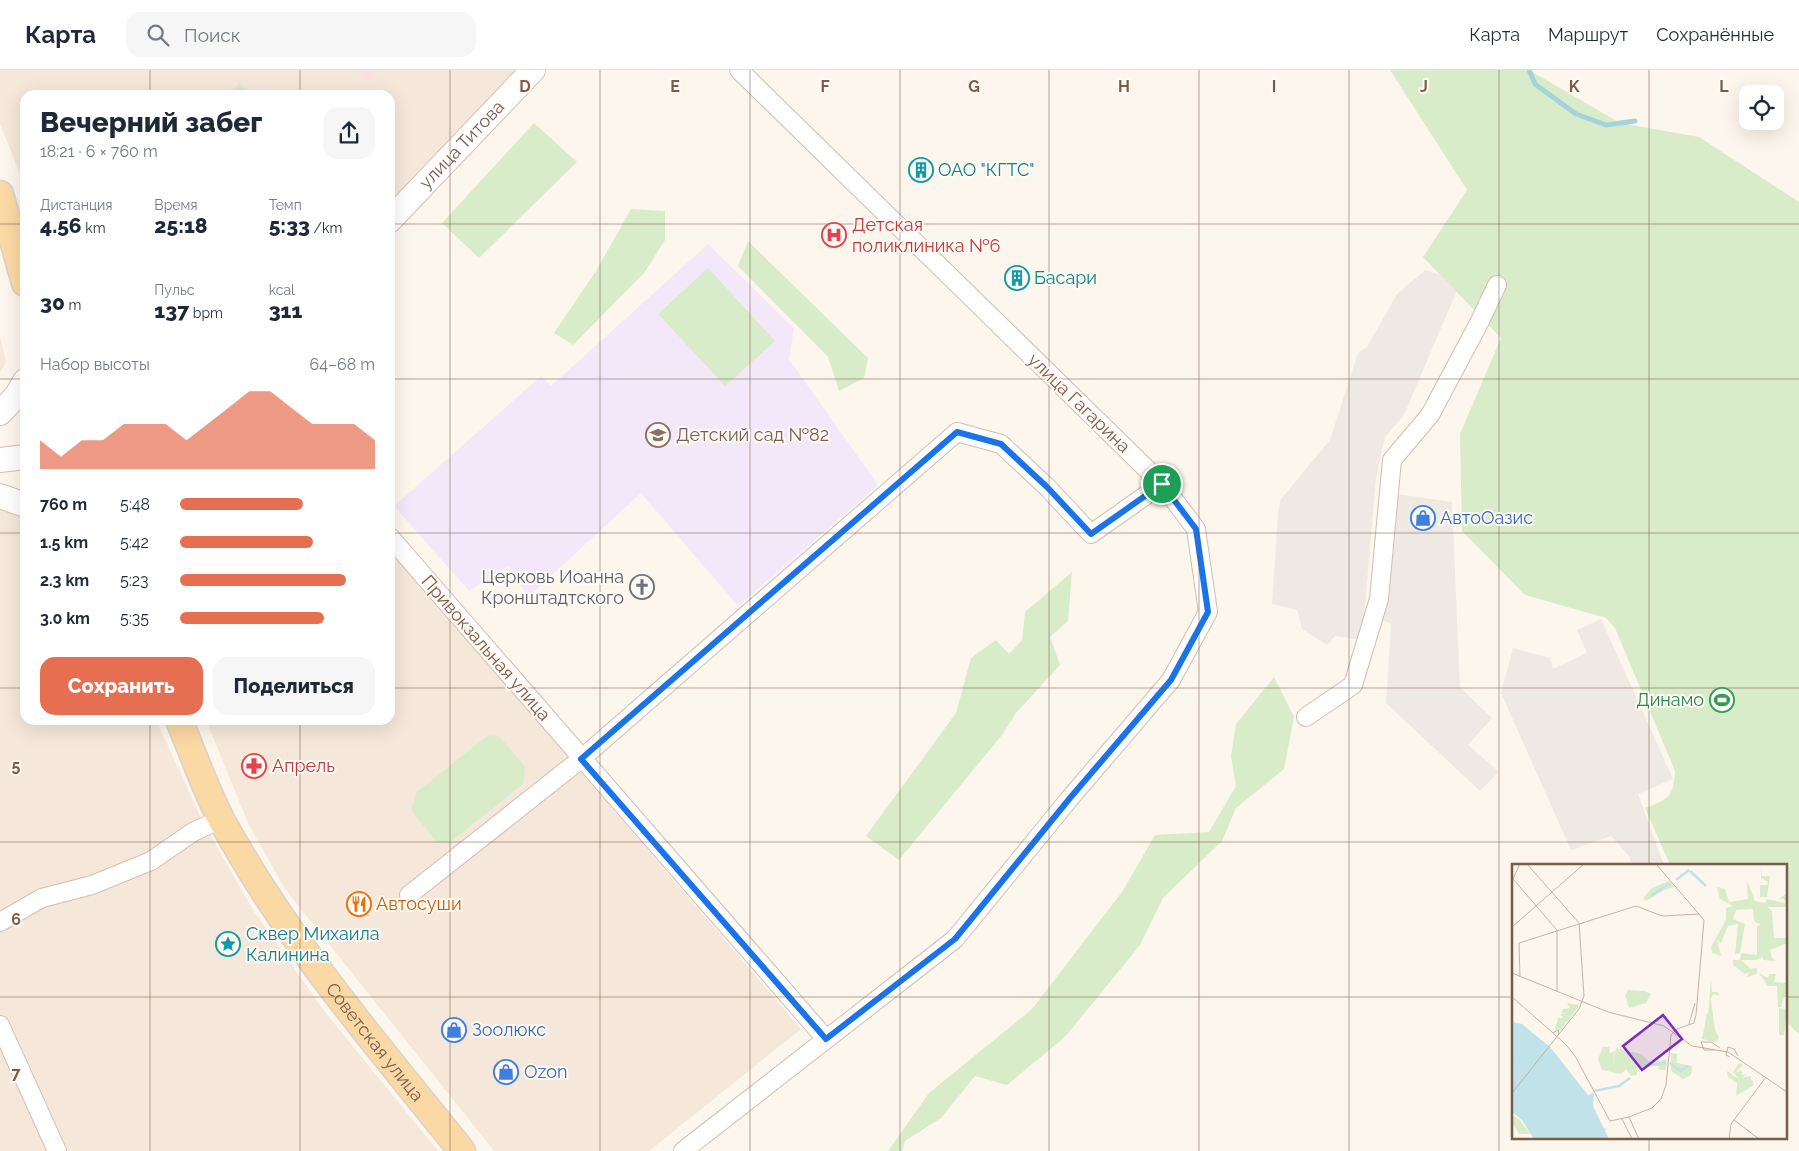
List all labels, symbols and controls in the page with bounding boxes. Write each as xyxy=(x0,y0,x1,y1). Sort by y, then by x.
search box xyxy=(126,12,476,57)
text: Карта xyxy=(25,20,96,49)
icon: search xyxy=(144,21,172,49)
text: Поиск xyxy=(184,24,241,46)
text: Карта xyxy=(1469,24,1520,45)
text: Маршрут xyxy=(1548,24,1628,45)
text: Сохранённые xyxy=(1656,24,1774,45)
text: D xyxy=(519,77,531,96)
text: E xyxy=(670,77,680,96)
text: F xyxy=(820,77,830,96)
text: G xyxy=(968,77,980,96)
text: H xyxy=(1118,77,1130,96)
text: I xyxy=(1272,77,1276,96)
text: J xyxy=(1420,77,1428,96)
text: K xyxy=(1569,77,1580,96)
text: L xyxy=(1719,77,1729,96)
map controls xyxy=(1739,85,1784,130)
button: locate xyxy=(1739,85,1784,130)
street label: улица Титова xyxy=(415,96,508,193)
text: Вечерний забег xyxy=(40,106,262,139)
button: share xyxy=(323,107,375,159)
text: 18:21 · 6 × 760 m xyxy=(40,142,158,161)
building icon: ОАО "КГТС" xyxy=(908,157,934,183)
place label: ОАО "КГТС" xyxy=(938,159,1035,180)
text: Дистанция xyxy=(40,197,113,213)
text: Время xyxy=(154,197,198,213)
text: Темп xyxy=(269,197,302,213)
text: 4.56 xyxy=(40,213,82,238)
text: 25:18 xyxy=(154,213,208,238)
text: 5:33 xyxy=(269,213,310,238)
place label: Детская поликлиника №6 xyxy=(852,214,1001,256)
text: km xyxy=(82,220,106,236)
text: /km xyxy=(310,220,342,236)
hospital icon: Детская поликлиника №6 xyxy=(821,222,847,248)
building icon: Басари xyxy=(1004,265,1030,291)
place label: Басари xyxy=(1034,267,1097,288)
text: Пульс xyxy=(154,282,194,298)
text: kcal xyxy=(269,282,295,298)
text: 30 xyxy=(40,290,65,315)
text: m xyxy=(65,297,81,313)
text: 137 xyxy=(154,298,189,323)
text: 311 xyxy=(269,298,302,323)
text: bpm xyxy=(189,305,223,321)
street label: улица Гагарина xyxy=(1024,349,1135,457)
text: Набор высоты xyxy=(40,355,150,374)
text: 64–68 m xyxy=(310,355,375,374)
school or university icon: Детский сад №82 xyxy=(645,422,671,448)
place label: Детский сад №82 xyxy=(676,424,829,445)
pin xyxy=(1141,463,1183,505)
icon: arrive xyxy=(1148,470,1176,498)
text: 760 m xyxy=(40,495,87,514)
text: 5:48 xyxy=(120,495,150,514)
shop icon: АвтоОазис xyxy=(1410,505,1436,531)
place label: АвтоОазис xyxy=(1440,507,1533,528)
text: 1.5 km xyxy=(40,533,88,552)
text: 5:42 xyxy=(120,533,149,552)
place label: Церковь Иоанна Кронштадтского xyxy=(481,566,624,608)
text: 2.3 km xyxy=(40,571,89,590)
text: 5:23 xyxy=(120,571,149,590)
street label: Привокзальная улица xyxy=(417,571,555,725)
church icon: Церковь Иоанна Кронштадтского xyxy=(629,574,655,600)
text: 3.0 km xyxy=(40,609,90,628)
text: 5:35 xyxy=(120,609,149,628)
button: Сохранить xyxy=(40,657,203,715)
button: Поделиться xyxy=(213,657,375,715)
sports icon: Динамо xyxy=(1709,687,1735,713)
place label: Динамо xyxy=(1636,689,1704,710)
pharmacy icon: Апрель xyxy=(241,753,267,779)
place label: Апрель xyxy=(272,755,335,776)
text: 5 xyxy=(12,756,21,775)
inset map xyxy=(1512,864,1786,1138)
restaurant icon: Автосуши xyxy=(346,891,372,917)
place label: Автосуши xyxy=(376,893,462,914)
text: 6 xyxy=(11,910,21,929)
place label: Сквер Михаила Калинина xyxy=(246,923,380,965)
place icon: Сквер Михаила Калинина xyxy=(215,931,241,957)
street label: Советская улица xyxy=(322,978,428,1105)
shop icon: Зоолюкс xyxy=(441,1017,467,1043)
place label: Зоолюкс xyxy=(472,1019,546,1040)
shop icon: Ozon xyxy=(493,1059,519,1085)
place label: Ozon xyxy=(524,1061,567,1082)
text: 7 xyxy=(12,1064,21,1083)

